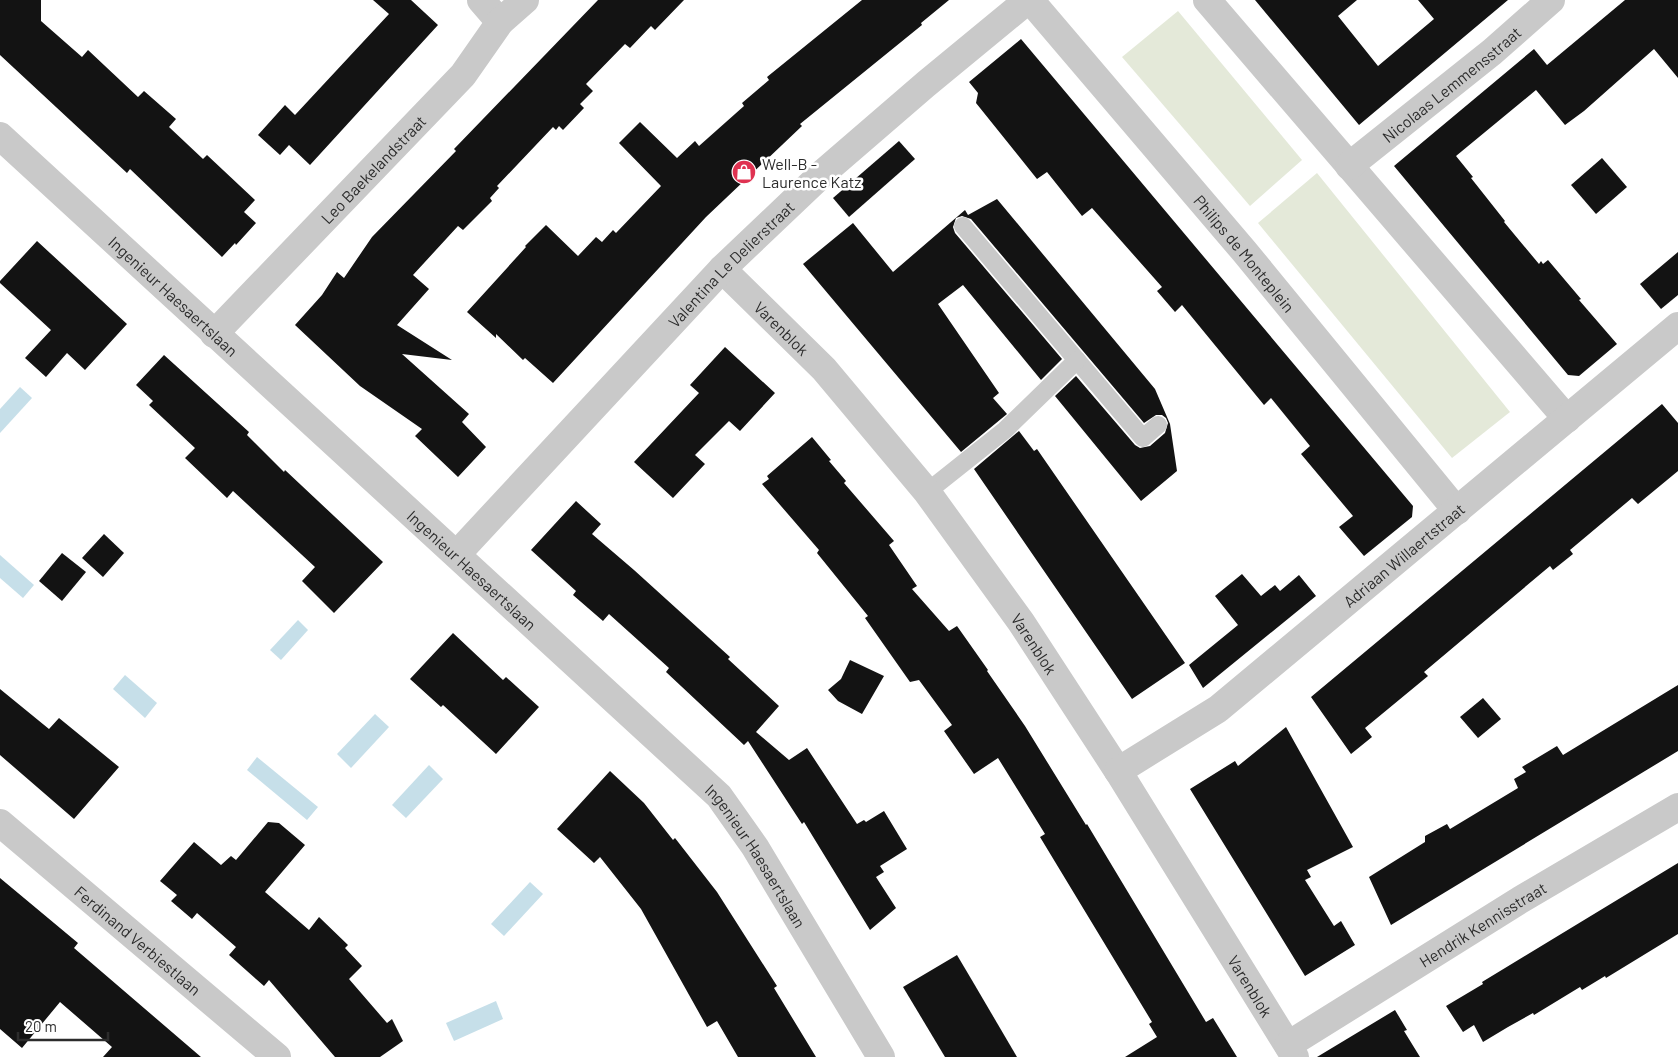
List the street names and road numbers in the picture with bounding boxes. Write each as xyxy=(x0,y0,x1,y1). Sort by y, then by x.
street label: Nicolaas Lemmensstraat xyxy=(1378,22,1524,146)
street label: Leo Baekelandstraat xyxy=(316,111,429,227)
street label: Philips de Monteplein xyxy=(1191,191,1299,316)
street label: Valentina Le Delierstraat xyxy=(664,197,797,331)
street label: Ingenieur Haesaertslaan xyxy=(105,232,242,360)
street label: Varenblok xyxy=(751,297,813,359)
street label: Adriaan Willaertstraat xyxy=(1339,499,1468,611)
street label: Ingenieur Haesaertslaan xyxy=(404,506,541,633)
street label: Varenblok xyxy=(1008,609,1062,677)
street label: Ingenieur Haesaertslaan xyxy=(702,779,810,931)
street label: Hendrik Kennisstraat xyxy=(1415,877,1549,970)
street label: Ferdinand Verbiestlaan xyxy=(71,881,205,998)
street label: Varenblok xyxy=(1225,951,1277,1020)

